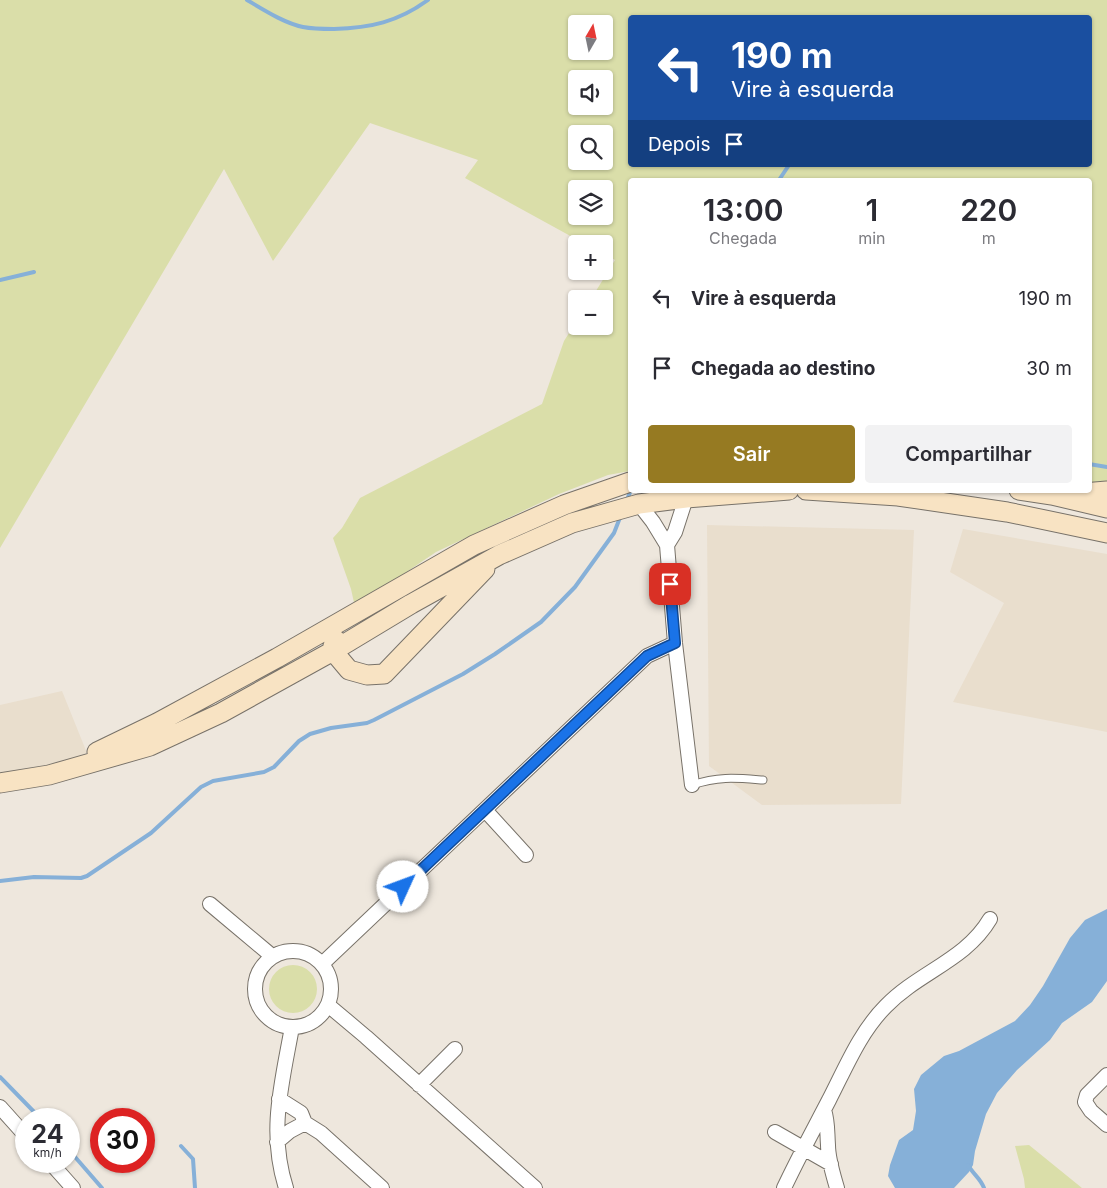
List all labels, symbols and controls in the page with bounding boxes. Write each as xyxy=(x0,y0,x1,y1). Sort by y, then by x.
north arrow xyxy=(568,15,612,60)
map controls xyxy=(568,15,613,335)
text: 190 m xyxy=(731,34,833,76)
icon: left xyxy=(648,35,713,100)
button: sound xyxy=(568,70,613,115)
text: Vire à esquerda xyxy=(731,76,894,102)
button: search xyxy=(568,125,613,170)
icon: arrive xyxy=(720,130,748,158)
text: Depois xyxy=(648,133,710,156)
button: layers xyxy=(568,180,613,225)
text: 13:00 xyxy=(703,192,784,228)
text: 1 xyxy=(866,192,878,228)
text: 220 xyxy=(960,192,1017,228)
text: Chegada xyxy=(709,228,777,248)
text: min xyxy=(858,228,886,248)
text: m xyxy=(982,228,996,248)
button: + xyxy=(568,235,613,280)
icon: left xyxy=(648,284,676,312)
text: Vire à esquerda xyxy=(691,287,836,310)
text: 190 m xyxy=(1019,287,1072,310)
button: − xyxy=(568,290,613,335)
icon: arrive xyxy=(648,354,676,382)
text: Chegada ao destino xyxy=(691,357,875,380)
text: 30 m xyxy=(1026,357,1072,380)
button: Sair xyxy=(648,425,855,483)
button: Compartilhar xyxy=(865,425,1072,483)
pin xyxy=(649,563,691,605)
icon: arrive xyxy=(656,570,684,598)
position arrow xyxy=(376,860,428,912)
speed limit sign: 30 xyxy=(90,1108,155,1173)
text: 24 xyxy=(31,1119,64,1149)
text: km/h xyxy=(33,1145,62,1160)

